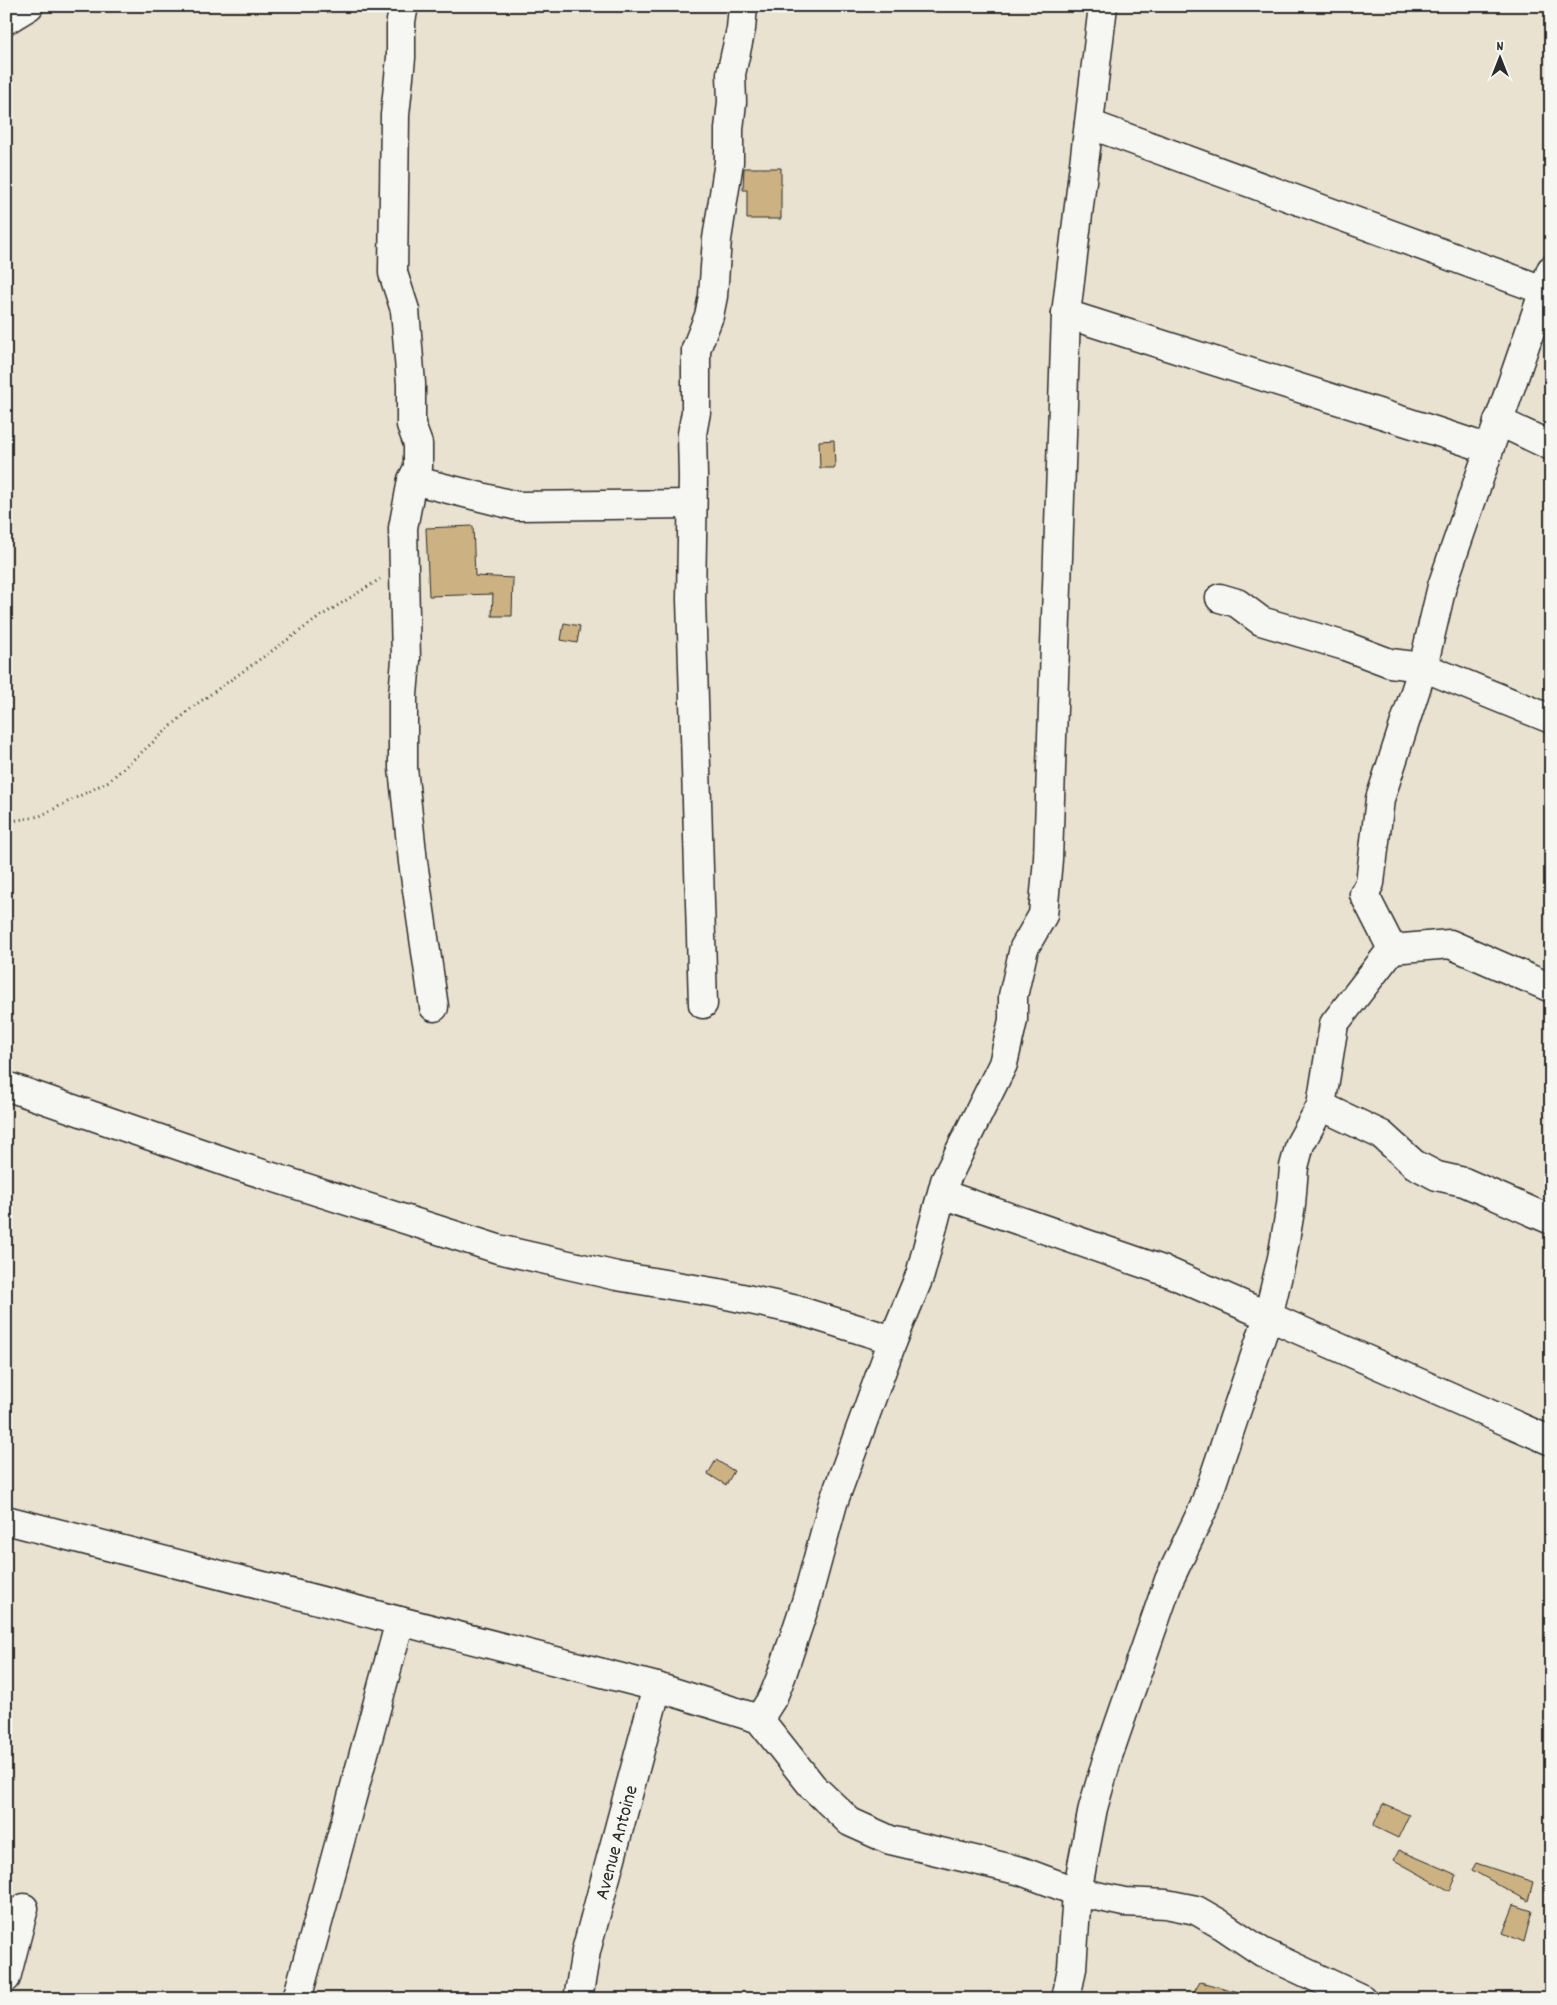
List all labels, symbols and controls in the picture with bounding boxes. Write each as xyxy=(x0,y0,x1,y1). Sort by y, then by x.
north arrow xyxy=(1474,32,1524,82)
text: N xyxy=(1497,37,1504,57)
street label: Avenue Antoine xyxy=(589,1782,647,1903)

